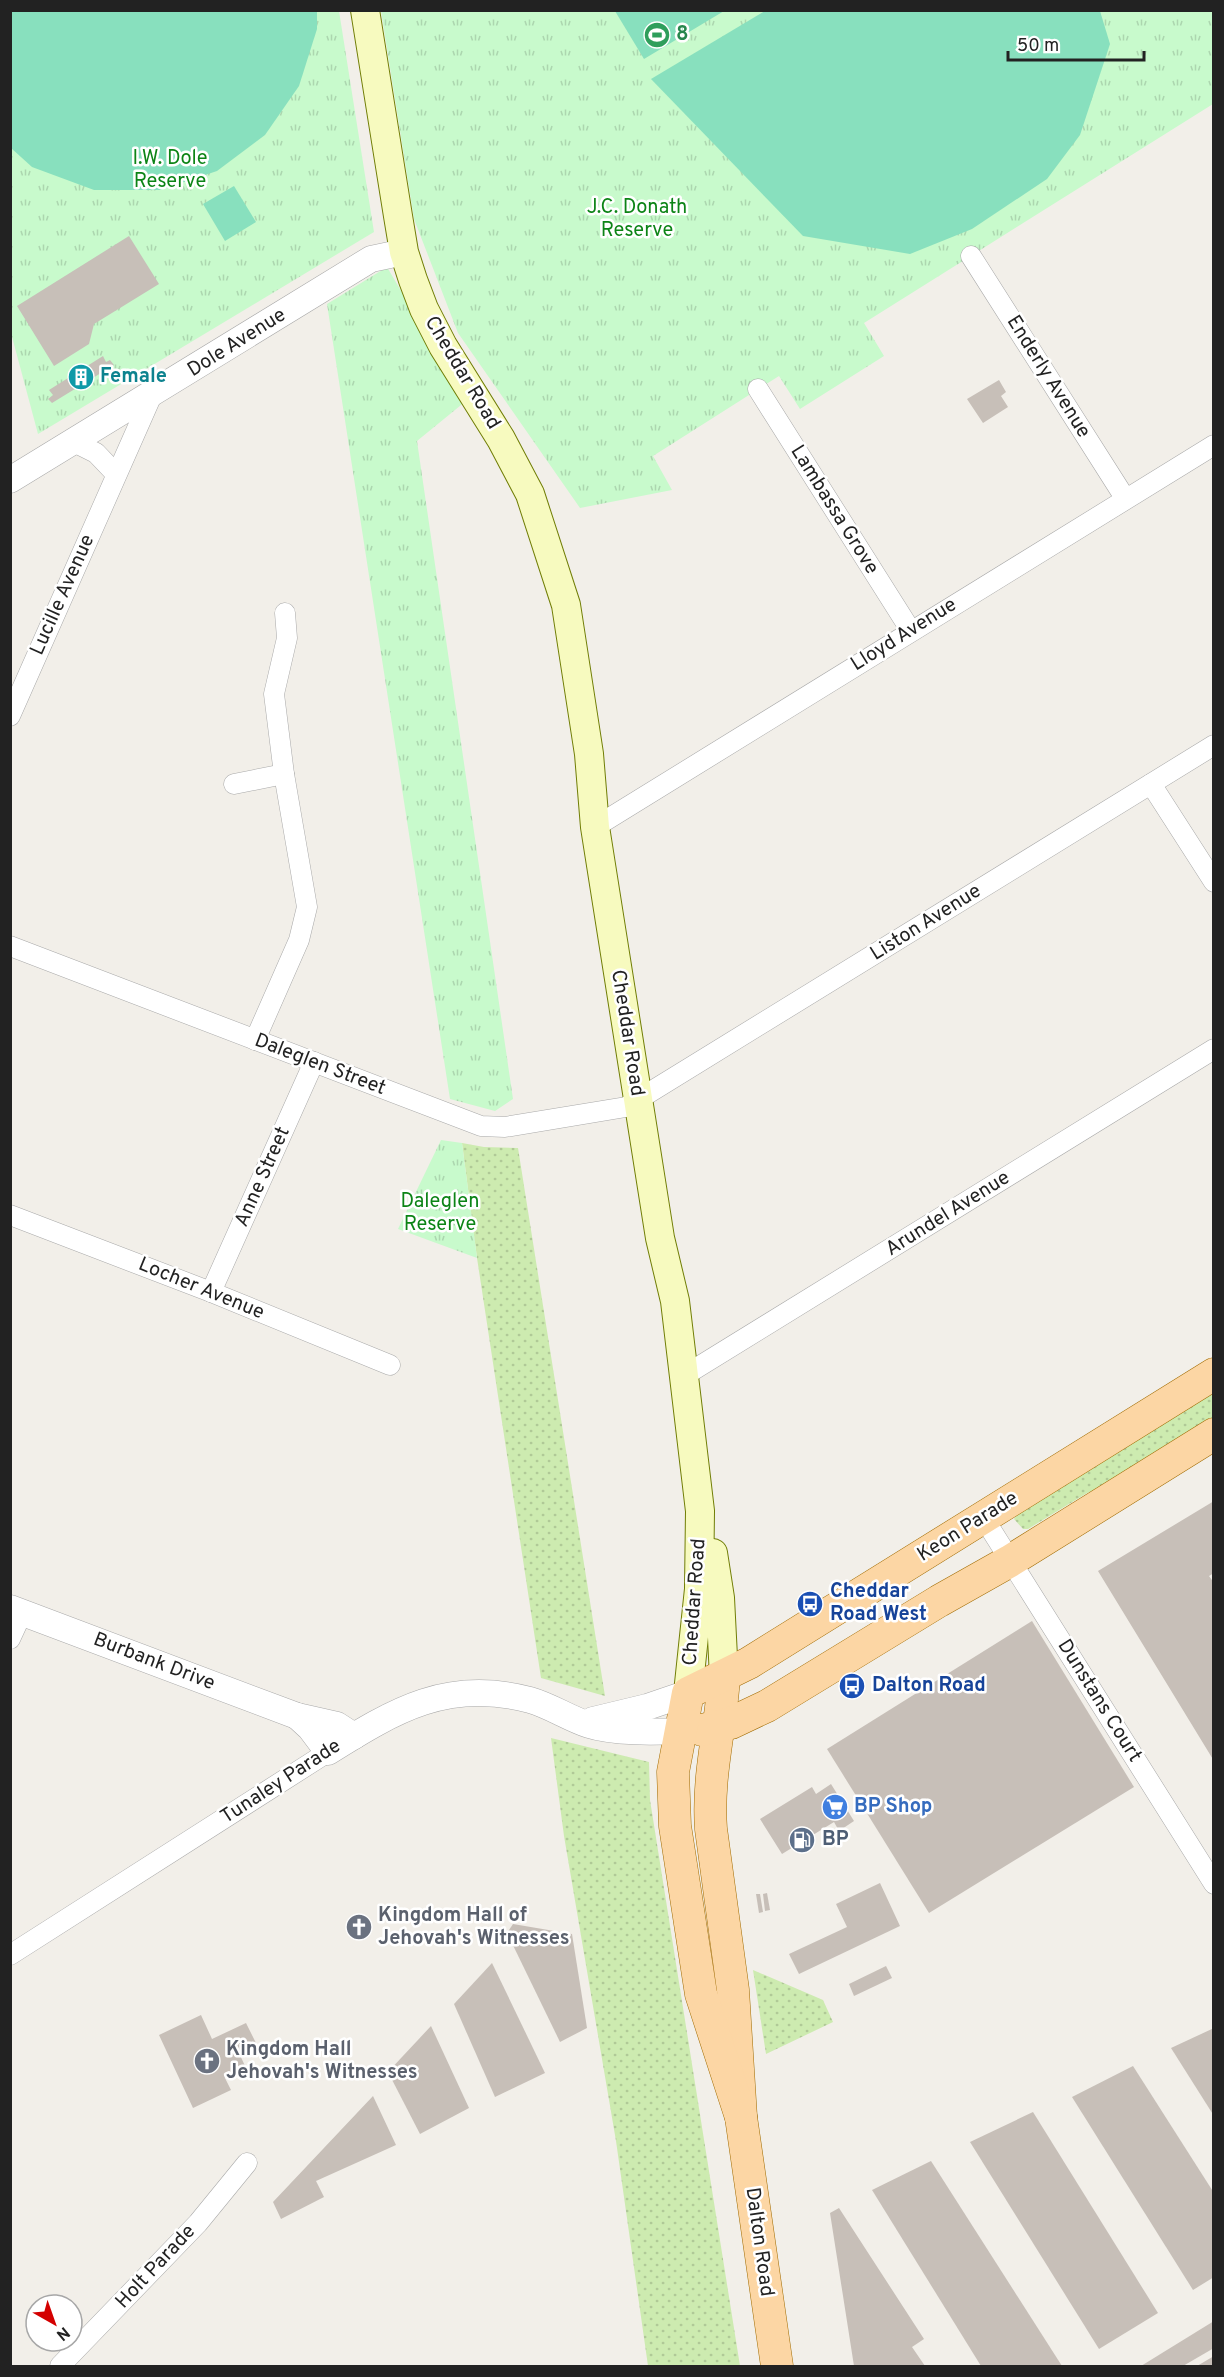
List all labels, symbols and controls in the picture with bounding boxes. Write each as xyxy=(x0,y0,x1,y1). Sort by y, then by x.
sports icon: 8 xyxy=(642,20,672,50)
place label: 8 xyxy=(676,22,689,48)
scale bar xyxy=(1008,24,1144,62)
text: 50 m xyxy=(1017,35,1059,58)
park label: I.W. Dole Reserve xyxy=(132,146,208,195)
park label: J.C. Donath Reserve xyxy=(587,195,687,244)
street label: Dole Avenue xyxy=(183,302,291,384)
street label: Enderly Avenue xyxy=(1000,311,1096,443)
street label: Cheddar Road xyxy=(418,312,506,434)
building icon: Female xyxy=(66,362,96,392)
place label: Female xyxy=(100,364,167,390)
street label: Lambassa Grove xyxy=(784,440,884,580)
street label: Lucille Avenue xyxy=(25,531,101,659)
street label: Lloyd Avenue xyxy=(846,592,962,678)
street label: Liston Avenue xyxy=(866,879,986,967)
street label: Cheddar Road xyxy=(604,968,650,1098)
street label: Daleglen Street xyxy=(251,1028,389,1102)
street label: Anne Street xyxy=(229,1123,297,1231)
street label: Arundel Avenue xyxy=(881,1165,1015,1263)
park label: Daleglen Reserve xyxy=(401,1189,479,1238)
street label: Locher Avenue xyxy=(134,1252,268,1326)
street label: Keon Parade xyxy=(913,1486,1023,1568)
street label: Cheddar Road xyxy=(678,1537,712,1667)
place label: Cheddar Road West xyxy=(830,1579,927,1628)
bus stop icon: Cheddar Road West xyxy=(795,1589,825,1619)
street label: Burbank Drive xyxy=(89,1627,219,1697)
street label: Dunstans Court xyxy=(1051,1635,1147,1767)
bus stop icon: Dalton Road xyxy=(837,1671,867,1701)
place label: Dalton Road xyxy=(872,1673,986,1699)
street label: Tunaley Parade xyxy=(216,1733,346,1831)
supermarket icon: BP Shop xyxy=(820,1792,850,1822)
place label: BP Shop xyxy=(854,1794,932,1820)
fuel station icon: BP xyxy=(787,1825,817,1855)
place label: BP xyxy=(822,1827,849,1853)
place label: Kingdom Hall of Jehovah's Witnesses xyxy=(378,1903,570,1952)
church icon: Kingdom Hall of Jehovah's Witnesses xyxy=(344,1912,374,1942)
place label: Kingdom Hall Jehovah's Witnesses xyxy=(226,2037,418,2086)
church icon: Kingdom Hall Jehovah's Witnesses xyxy=(192,2046,222,2076)
street label: Dalton Road xyxy=(738,2186,780,2298)
street label: Holt Parade xyxy=(110,2219,202,2315)
north arrow xyxy=(24,2293,84,2353)
text: N xyxy=(52,2322,73,2344)

